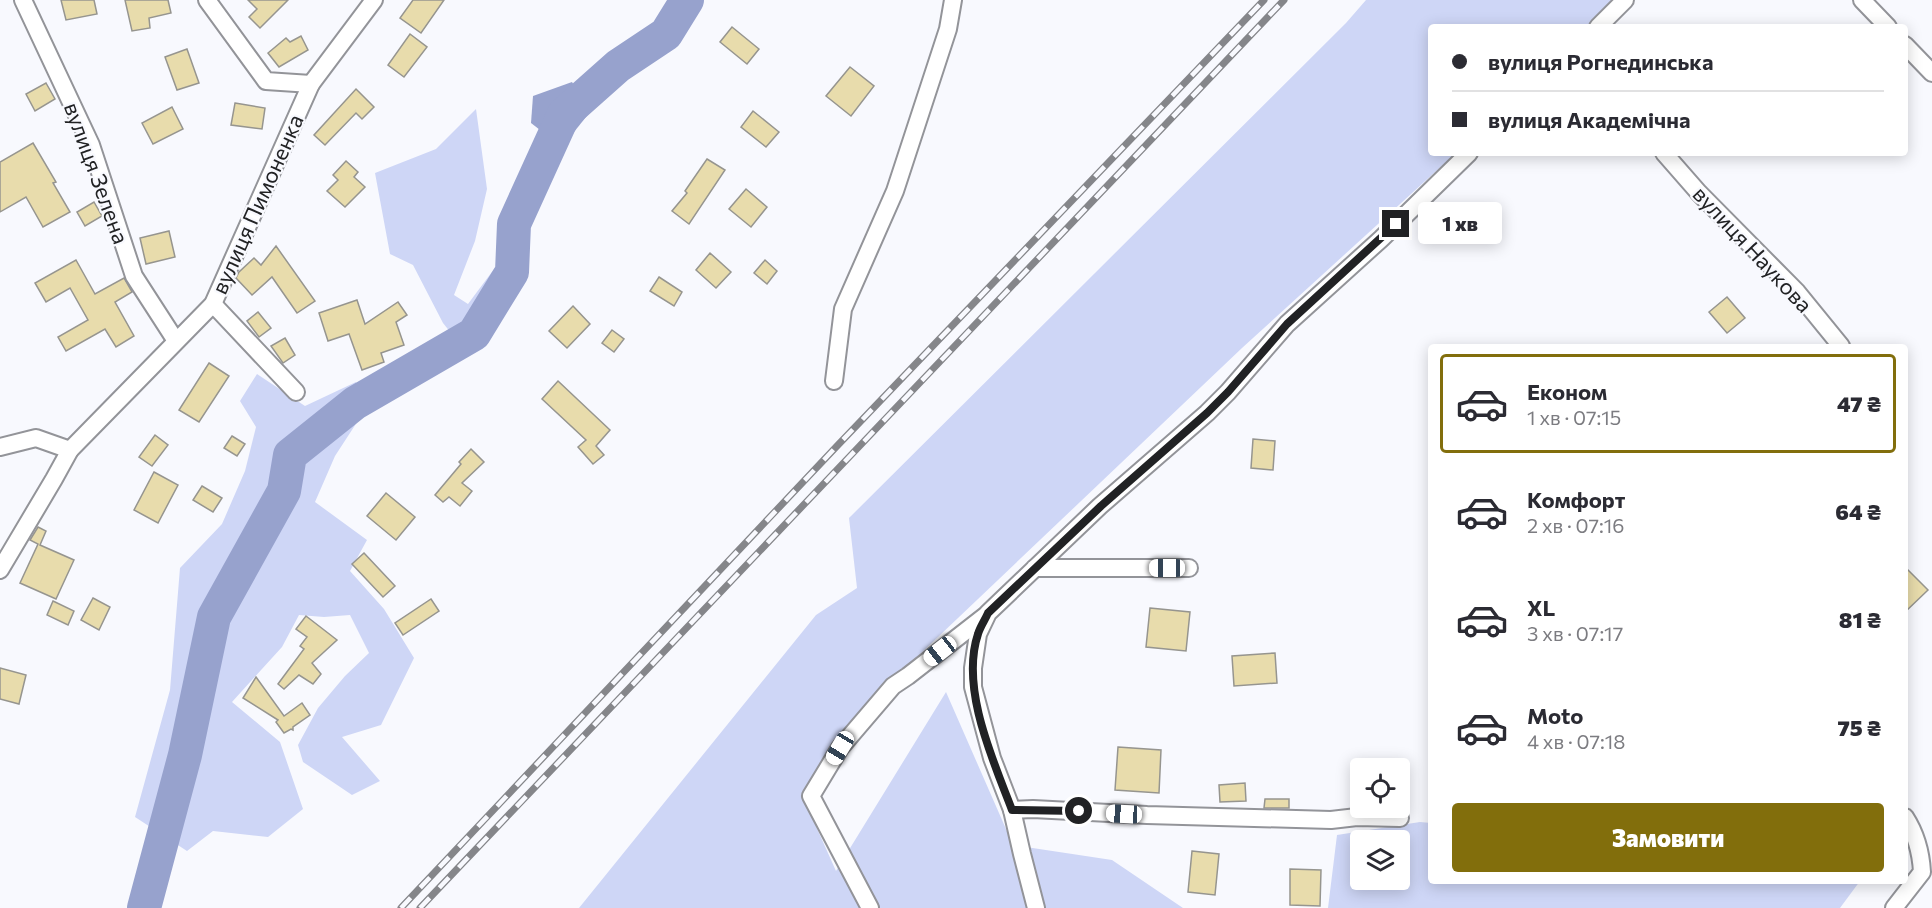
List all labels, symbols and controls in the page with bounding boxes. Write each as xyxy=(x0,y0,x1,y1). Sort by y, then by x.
text: вулиця Рогнединська xyxy=(1488,48,1713,75)
street label: вулиця Зелена xyxy=(59,99,135,247)
text: вулиця Академічна xyxy=(1488,106,1690,133)
street label: вулиця Пимоненка xyxy=(205,110,309,298)
street label: вулиця Наукова xyxy=(1688,180,1818,318)
callout: 1 хв xyxy=(1417,203,1501,245)
route end xyxy=(1382,210,1409,237)
text: 1 хв xyxy=(1442,211,1478,235)
icon: car xyxy=(1455,377,1509,431)
text: Економ xyxy=(1527,378,1607,405)
text: 47 ₴ xyxy=(1837,390,1881,417)
text: 1 хв · 07:15 xyxy=(1527,405,1621,429)
icon: car xyxy=(1455,485,1509,539)
text: Комфорт xyxy=(1527,486,1625,513)
text: 64 ₴ xyxy=(1835,498,1881,525)
text: 2 хв · 07:16 xyxy=(1527,513,1625,537)
car xyxy=(1149,559,1185,577)
icon: car xyxy=(1455,593,1509,647)
text: XL xyxy=(1527,594,1555,621)
text: 81 ₴ xyxy=(1839,606,1881,633)
text: 3 хв · 07:17 xyxy=(1527,621,1623,645)
car xyxy=(920,633,960,669)
icon: car xyxy=(1455,701,1509,755)
text: Moto xyxy=(1527,702,1583,729)
text: 75 ₴ xyxy=(1838,714,1881,741)
car xyxy=(823,728,857,768)
text: 4 хв · 07:18 xyxy=(1527,729,1625,753)
map controls xyxy=(1350,758,1410,890)
button: locate xyxy=(1350,758,1410,818)
route start xyxy=(1065,797,1092,824)
button: Замовити xyxy=(1452,803,1884,872)
car xyxy=(1106,804,1142,824)
button: layers xyxy=(1350,830,1410,890)

